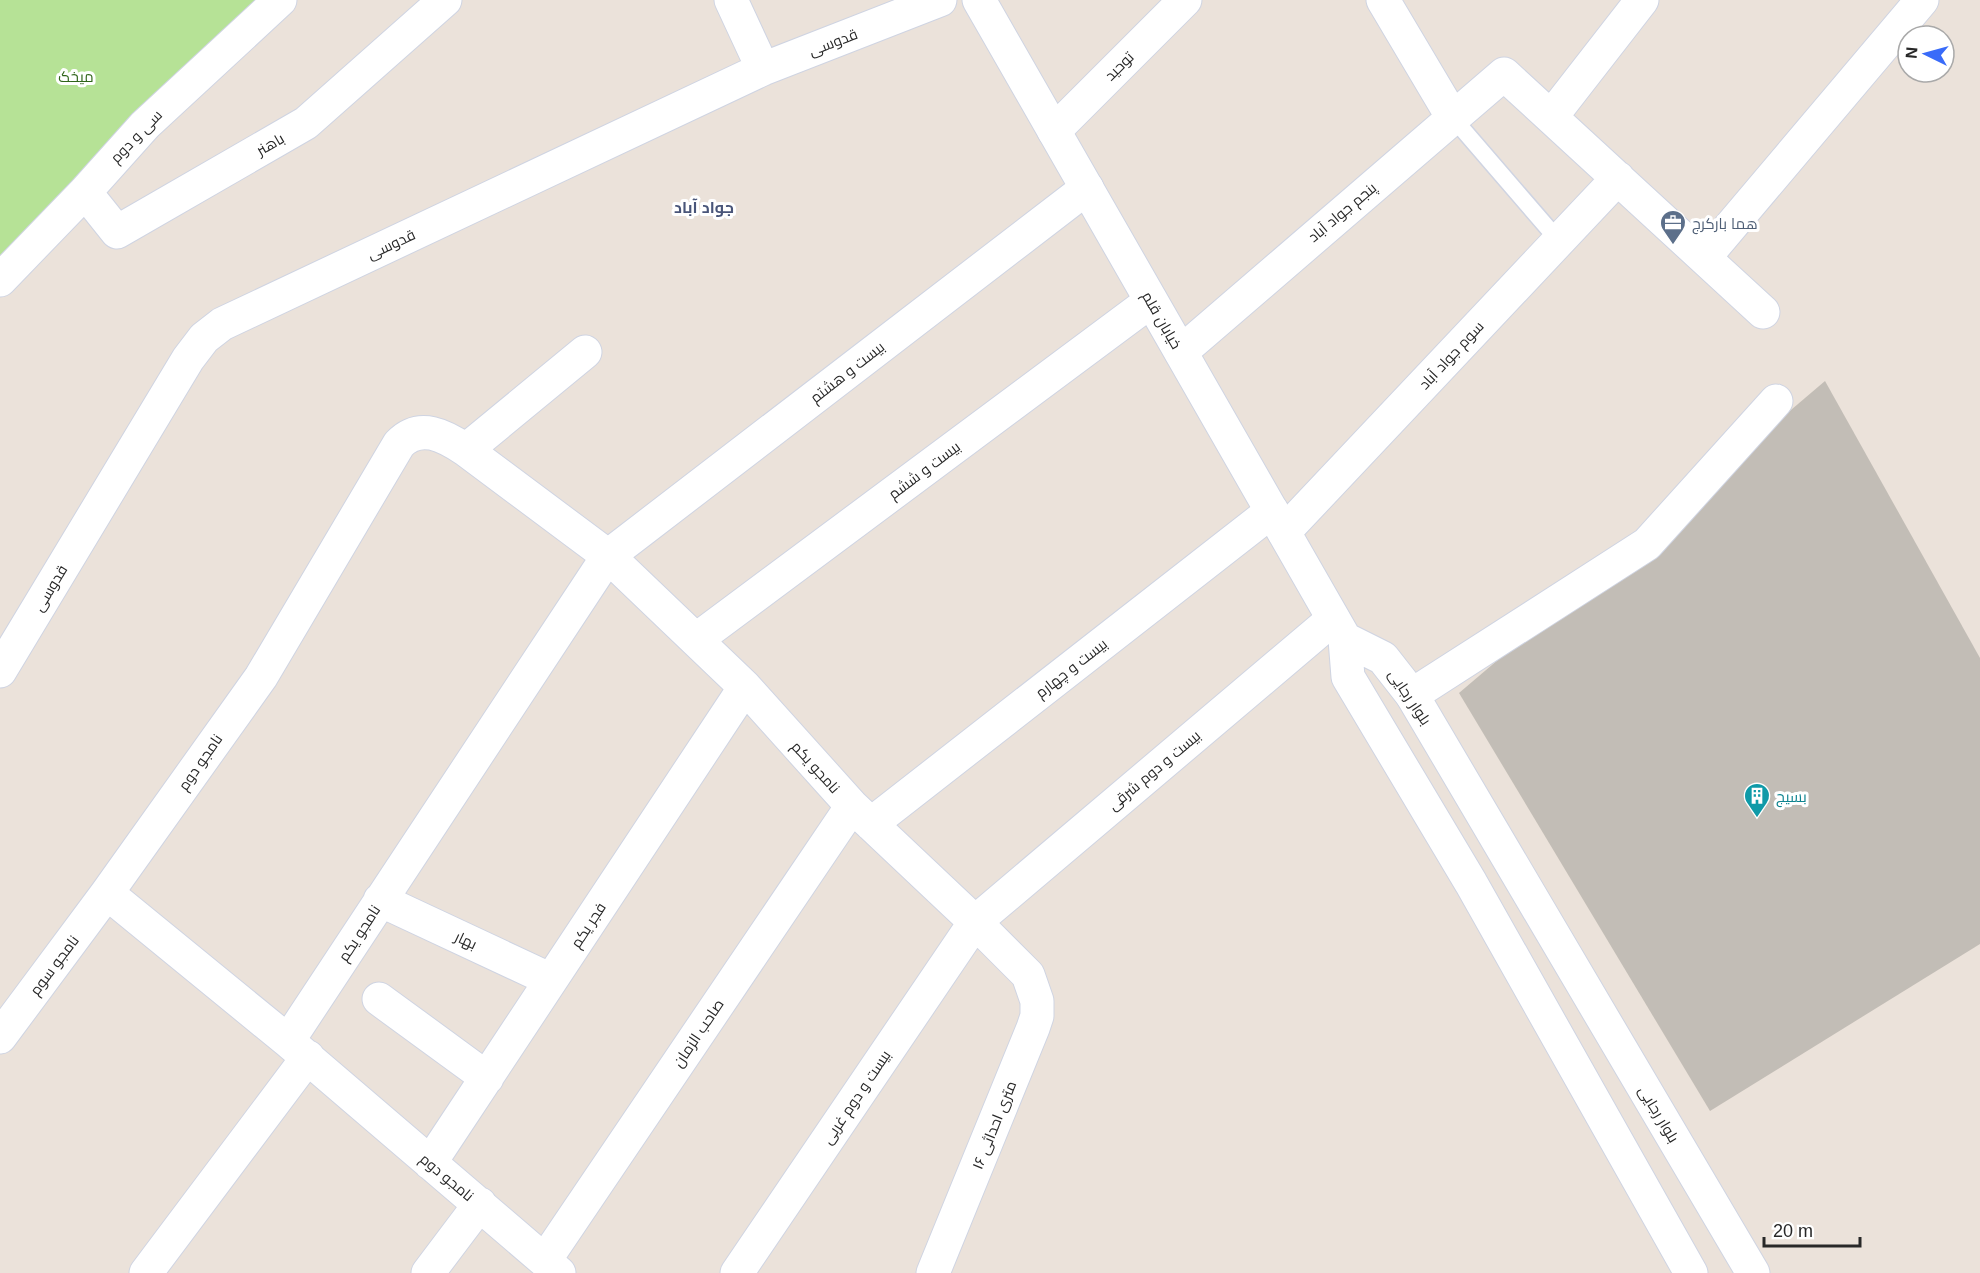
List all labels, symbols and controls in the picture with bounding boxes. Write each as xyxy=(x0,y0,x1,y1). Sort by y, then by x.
north arrow xyxy=(1896,24,1956,84)
street label: قدوسی xyxy=(806,25,861,61)
text: N xyxy=(1903,46,1921,59)
street label: توحید xyxy=(1101,48,1138,85)
park label: میخک xyxy=(58,68,94,85)
street label: سی و دوم xyxy=(107,106,167,167)
street label: باهنر xyxy=(252,129,287,160)
street label: پنجم جواد آباد xyxy=(1304,179,1381,247)
district label: جواد آباد xyxy=(674,198,734,217)
office icon: هما بارکرج xyxy=(1658,208,1688,246)
place label: هما بارکرج xyxy=(1692,215,1758,235)
street label: قدوسی xyxy=(364,226,419,264)
street label: خیابان قلم xyxy=(1137,288,1185,353)
street label: سوم جواد آباد xyxy=(1415,317,1488,394)
street label: بیست و هشتم xyxy=(807,338,889,408)
street label: بیست و ششم xyxy=(885,438,964,504)
street label: قدوسی xyxy=(30,562,72,615)
street label: بیست و چهارم xyxy=(1032,635,1111,703)
street label: بلوار رجایی xyxy=(1384,666,1435,729)
street label: بیست و دوم شرقی xyxy=(1104,726,1205,815)
street label: نامجو دوم xyxy=(174,731,227,795)
street label: نامجو یکم xyxy=(787,738,844,798)
building icon: بسیج xyxy=(1742,781,1772,819)
place label: بسیج xyxy=(1776,788,1807,808)
street label: فجر یکم xyxy=(567,899,611,952)
street label: نامجو یکم xyxy=(335,902,385,965)
street label: بهار xyxy=(451,927,480,954)
street label: نامجو سوم xyxy=(26,932,84,999)
street label: صاحب الزمان xyxy=(669,996,729,1071)
street label: بیست و دوم غربی xyxy=(818,1047,895,1148)
street label: ۱۶ متری احداثی xyxy=(969,1078,1021,1172)
street label: بلوار رجایی xyxy=(1634,1082,1683,1147)
street label: نامجو دوم xyxy=(415,1150,477,1206)
scale bar xyxy=(1764,1210,1860,1248)
text: 20 m xyxy=(1773,1221,1813,1241)

